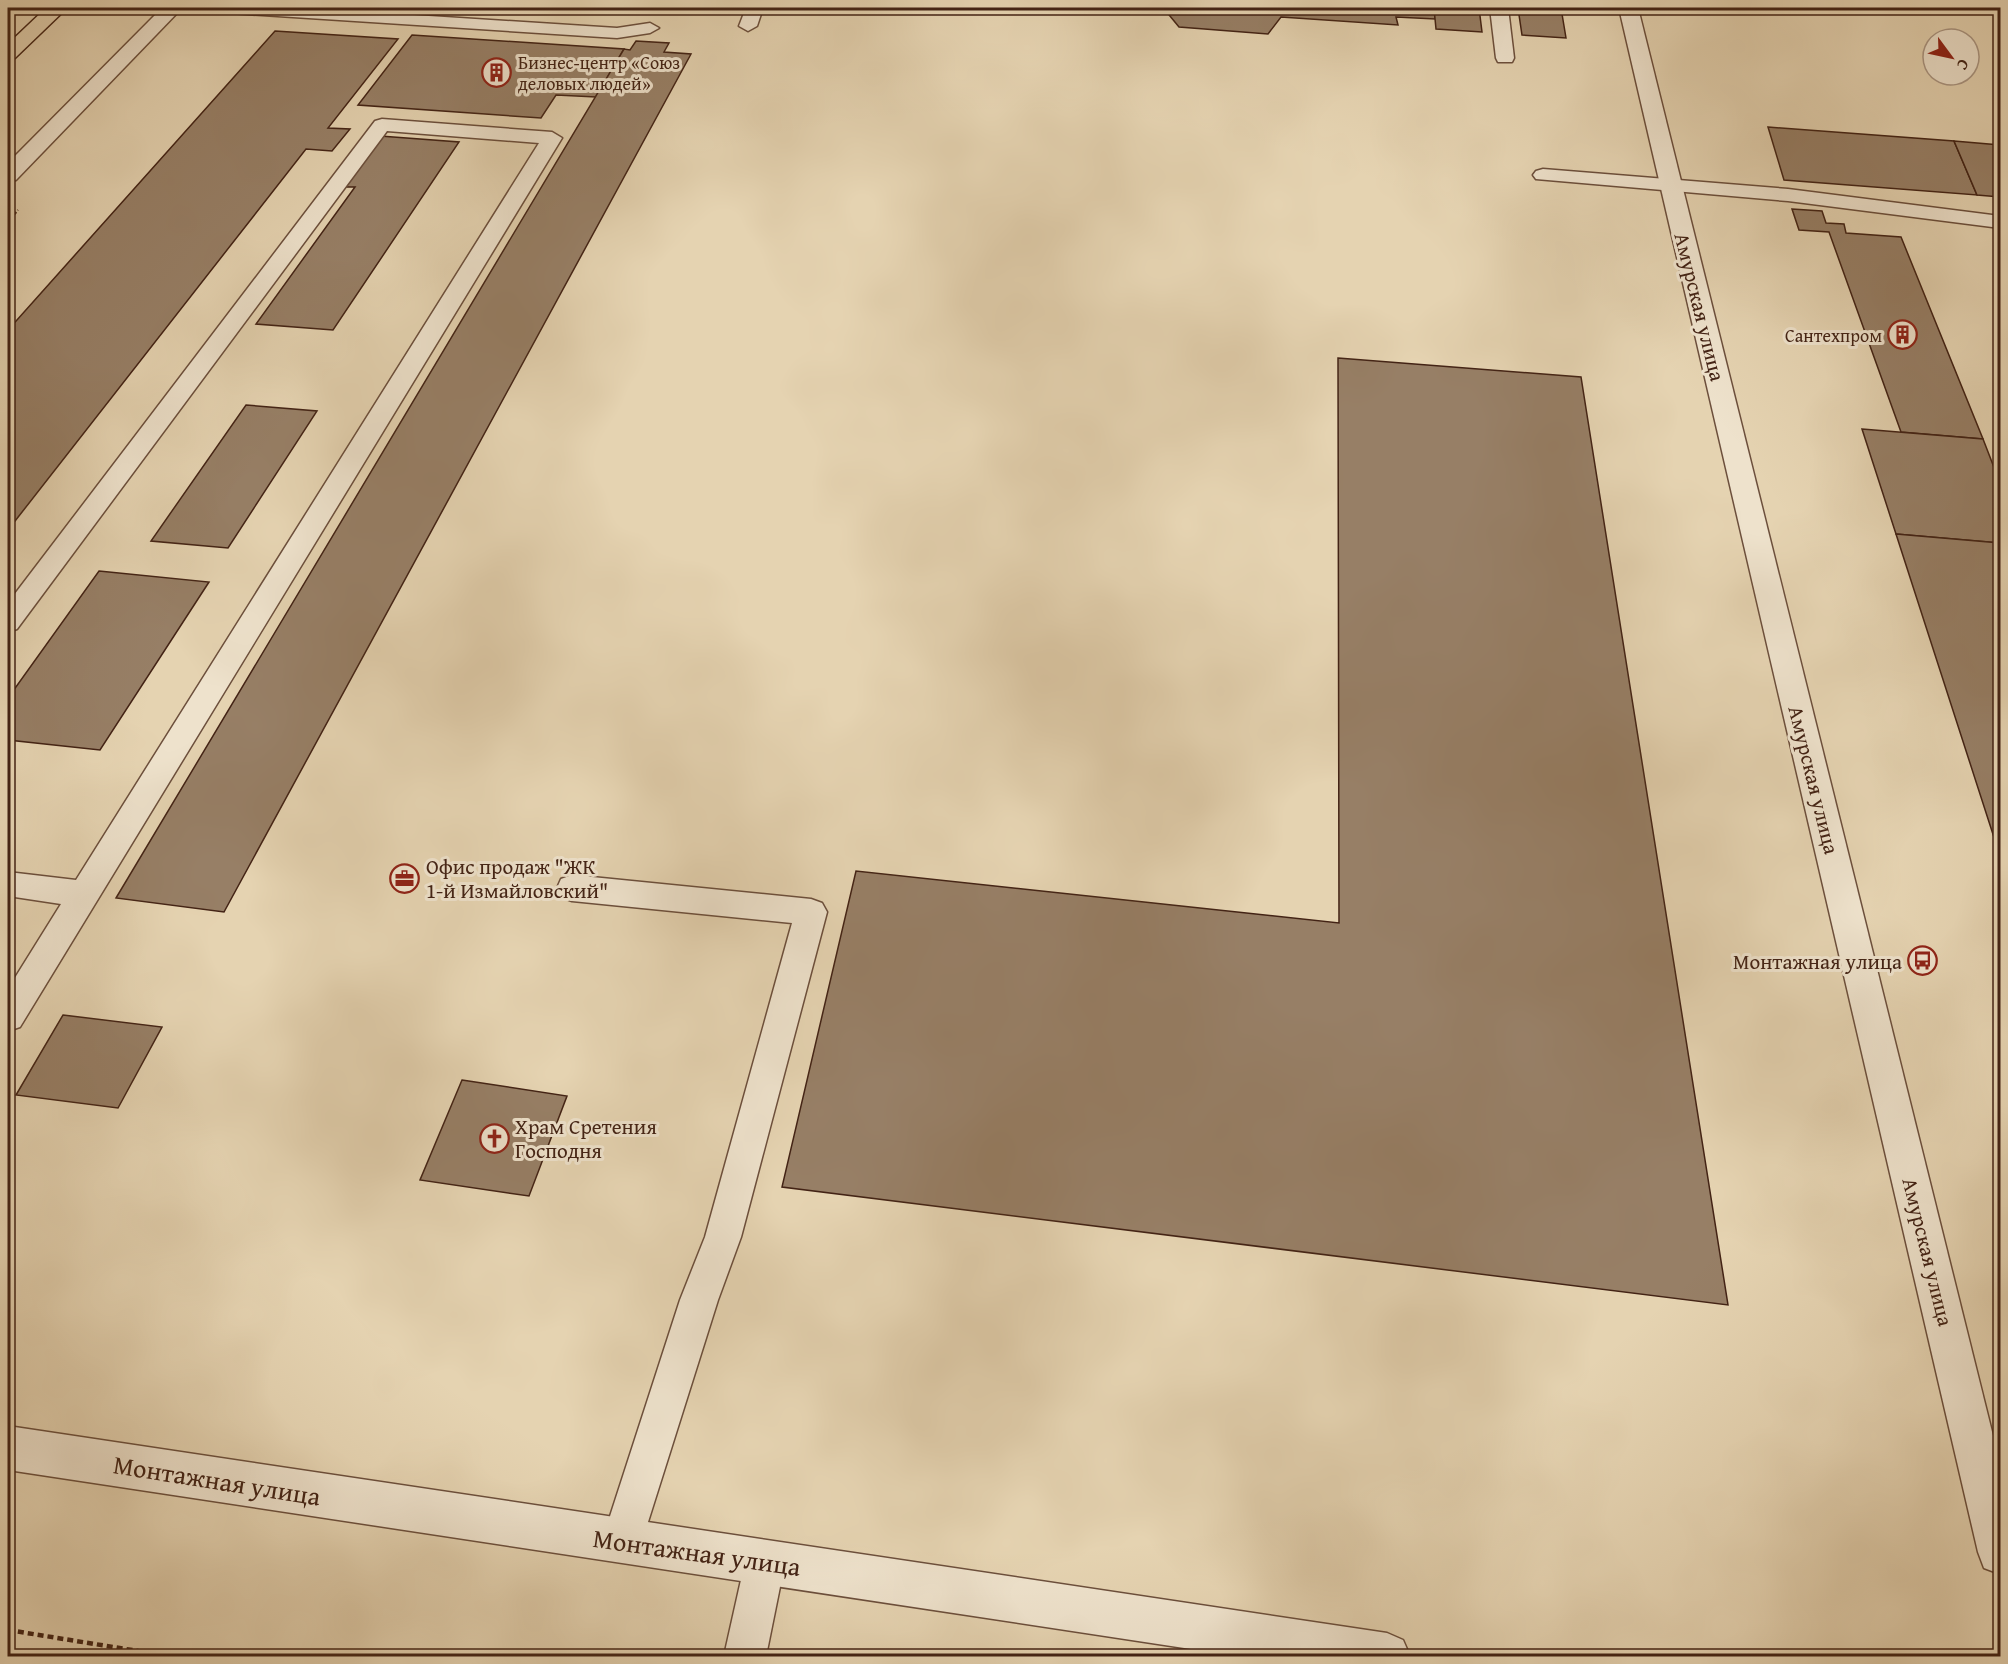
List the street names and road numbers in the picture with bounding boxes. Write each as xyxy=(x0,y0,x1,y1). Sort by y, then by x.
street label: Амурская улица xyxy=(1667,230,1733,384)
street label: Амурская улица xyxy=(1781,703,1847,857)
street label: Амурская улица xyxy=(1895,1175,1961,1329)
street label: Монтажная улица xyxy=(111,1444,324,1516)
street label: Монтажная улица xyxy=(591,1518,804,1586)

